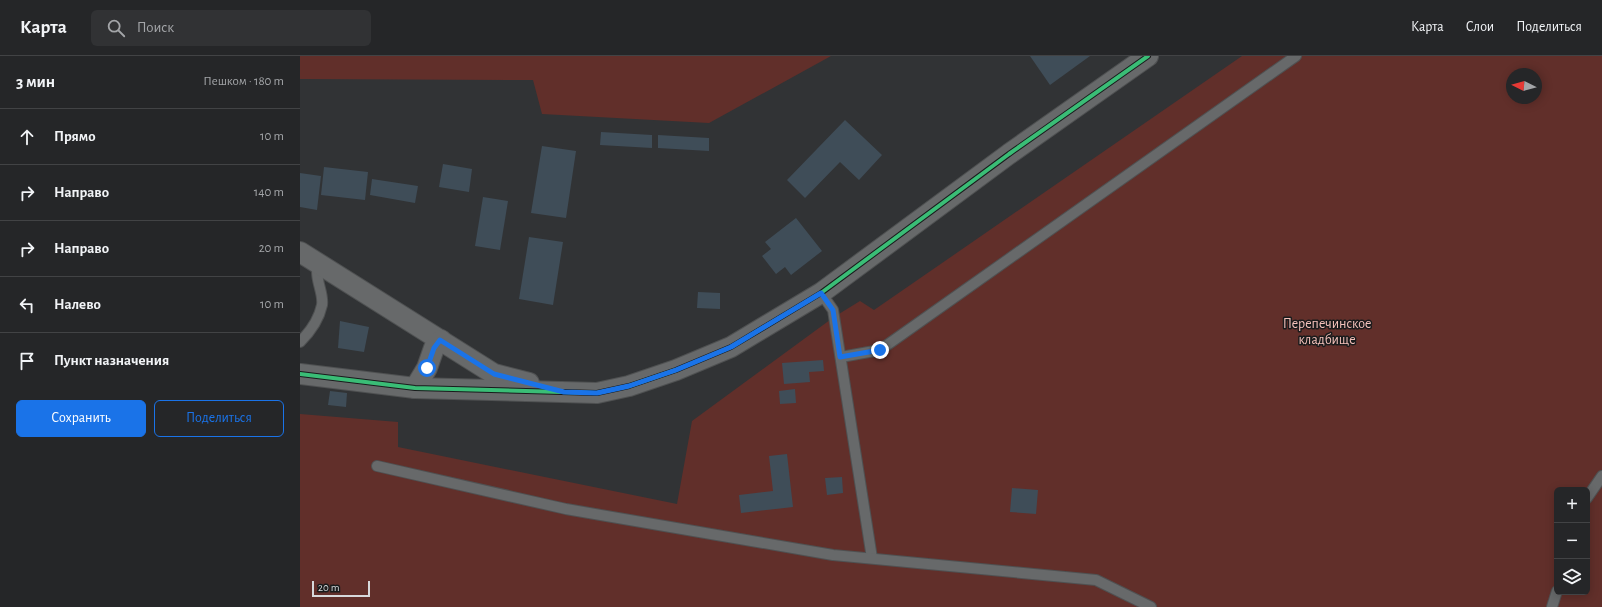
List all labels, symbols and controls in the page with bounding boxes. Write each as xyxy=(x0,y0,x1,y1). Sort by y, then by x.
search box xyxy=(91,10,371,46)
icon: search xyxy=(105,17,127,39)
text: Карта xyxy=(20,18,67,37)
text: Поиск xyxy=(137,20,174,35)
text: Карта xyxy=(1411,20,1444,34)
text: Слои xyxy=(1466,20,1494,34)
text: Поделиться xyxy=(1516,20,1582,34)
north arrow xyxy=(1506,68,1542,104)
text: 3 мин xyxy=(16,73,55,90)
text: Пешком · 180 m xyxy=(203,75,284,88)
icon: ahead xyxy=(16,126,38,148)
text: Прямо xyxy=(54,129,96,144)
text: 10 m xyxy=(260,130,284,143)
icon: right xyxy=(16,182,38,204)
text: Направо xyxy=(54,185,109,200)
text: 140 m xyxy=(254,186,284,199)
icon: right xyxy=(16,238,38,260)
text: Направо xyxy=(54,241,109,256)
text: 20 m xyxy=(259,242,284,255)
icon: left xyxy=(16,294,38,316)
text: Налево xyxy=(54,297,101,312)
text: 10 m xyxy=(260,298,284,311)
park label: Перепечинское кладбище xyxy=(1283,317,1371,347)
route end xyxy=(871,341,889,359)
icon: arrive xyxy=(16,350,38,372)
text: Пункт назначения xyxy=(54,353,169,368)
route start xyxy=(418,359,436,377)
button: Сохранить xyxy=(16,400,146,437)
button: Поделиться xyxy=(154,400,284,437)
map controls xyxy=(1554,487,1590,595)
button: + xyxy=(1554,487,1590,523)
button: − xyxy=(1554,523,1590,559)
button: layers xyxy=(1554,559,1590,595)
scale bar xyxy=(312,579,370,598)
text: 20 m xyxy=(318,582,339,593)

